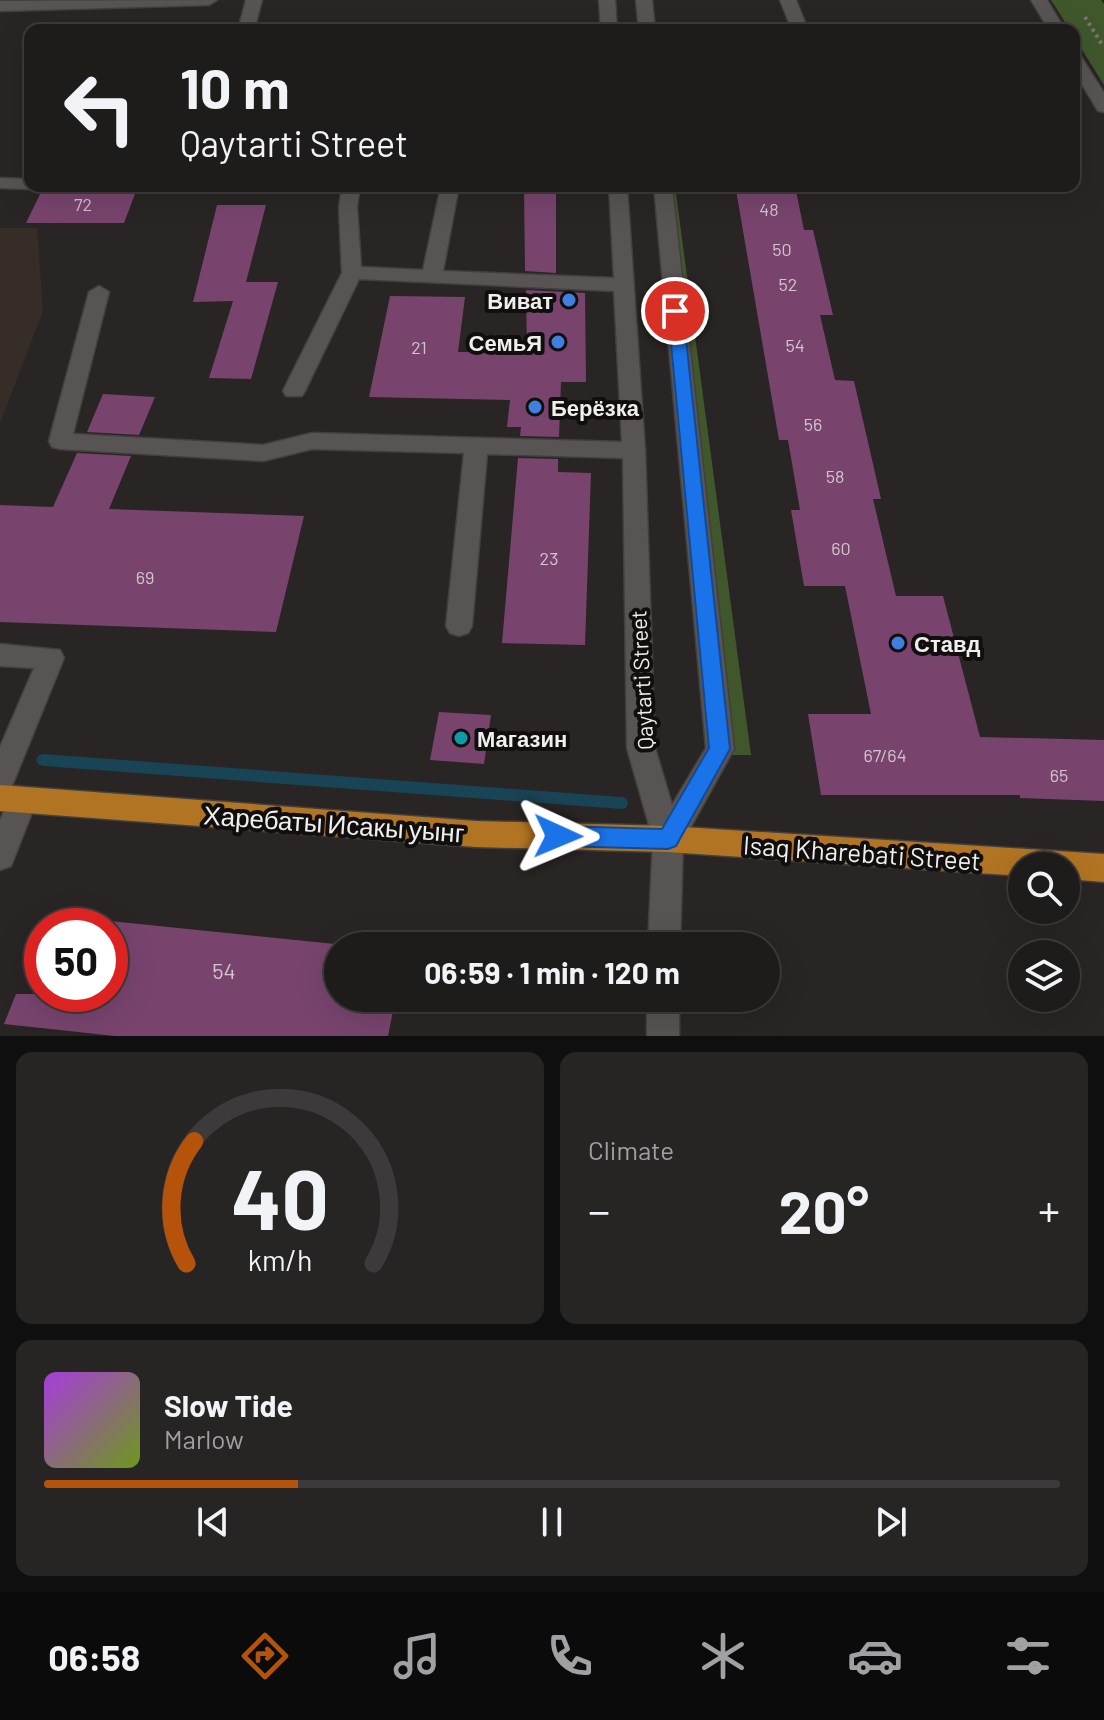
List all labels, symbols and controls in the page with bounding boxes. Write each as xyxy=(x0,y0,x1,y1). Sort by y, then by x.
text: 10 m xyxy=(180,53,290,120)
icon: left xyxy=(48,56,152,160)
text: Qaytarti Street xyxy=(180,121,408,164)
house number: 72 xyxy=(74,193,92,215)
house number: 48 xyxy=(759,198,779,220)
house number: 50 xyxy=(772,238,792,260)
house number: 52 xyxy=(779,273,797,295)
pin xyxy=(641,277,709,345)
place label: Виват xyxy=(487,287,553,313)
icon: arrive xyxy=(653,289,697,333)
marker: Виват xyxy=(560,291,578,309)
place label: СемьЯ xyxy=(469,329,542,355)
marker: СемьЯ xyxy=(549,333,567,351)
house number: 54 xyxy=(785,334,805,356)
house number: 21 xyxy=(411,336,427,358)
place label: Берёзка xyxy=(551,394,640,421)
marker: Берёзка xyxy=(526,398,544,416)
house number: 56 xyxy=(804,413,822,435)
house number: 58 xyxy=(826,465,844,487)
house number: 60 xyxy=(831,537,851,559)
house number: 23 xyxy=(540,547,558,569)
house number: 69 xyxy=(136,566,154,588)
street label: Qaytarti Street xyxy=(624,610,658,750)
place label: Ставд xyxy=(914,630,980,657)
marker: Ставд xyxy=(889,634,907,652)
place label: Магазин xyxy=(477,725,567,751)
marker: Магазин xyxy=(452,729,470,747)
house number: 67/64 xyxy=(863,744,907,766)
house number: 65 xyxy=(1050,764,1068,786)
position arrow xyxy=(516,794,600,878)
street label: Харебаты Исакы уынг xyxy=(203,798,465,848)
street label: Isaq Kharebati Street xyxy=(742,828,982,876)
map controls xyxy=(1008,852,1080,1012)
button: search xyxy=(1008,852,1080,924)
speed limit sign: 50 xyxy=(24,908,128,1012)
button: layers xyxy=(1008,940,1080,1012)
text: 06:59 · 1 min · 120 m xyxy=(424,954,680,990)
house number: 54 xyxy=(212,957,236,983)
text: Climate xyxy=(588,1134,674,1165)
text: 40 xyxy=(231,1147,329,1247)
text: 20° xyxy=(779,1174,869,1246)
text: − xyxy=(588,1183,610,1236)
text: + xyxy=(1038,1183,1060,1236)
text: km/h xyxy=(248,1242,312,1277)
text: Slow Tide xyxy=(164,1387,293,1423)
text: Marlow xyxy=(164,1423,244,1454)
icon: previous xyxy=(191,1500,235,1544)
icon: pause xyxy=(530,1500,574,1544)
icon: next xyxy=(869,1500,913,1544)
icon: directions xyxy=(237,1628,293,1684)
icon: music xyxy=(389,1628,445,1684)
icon: phone xyxy=(542,1628,598,1684)
icon: climate xyxy=(695,1628,751,1684)
icon: car xyxy=(847,1628,903,1684)
icon: filters xyxy=(1000,1628,1056,1684)
text: 06:58 xyxy=(48,1635,140,1678)

